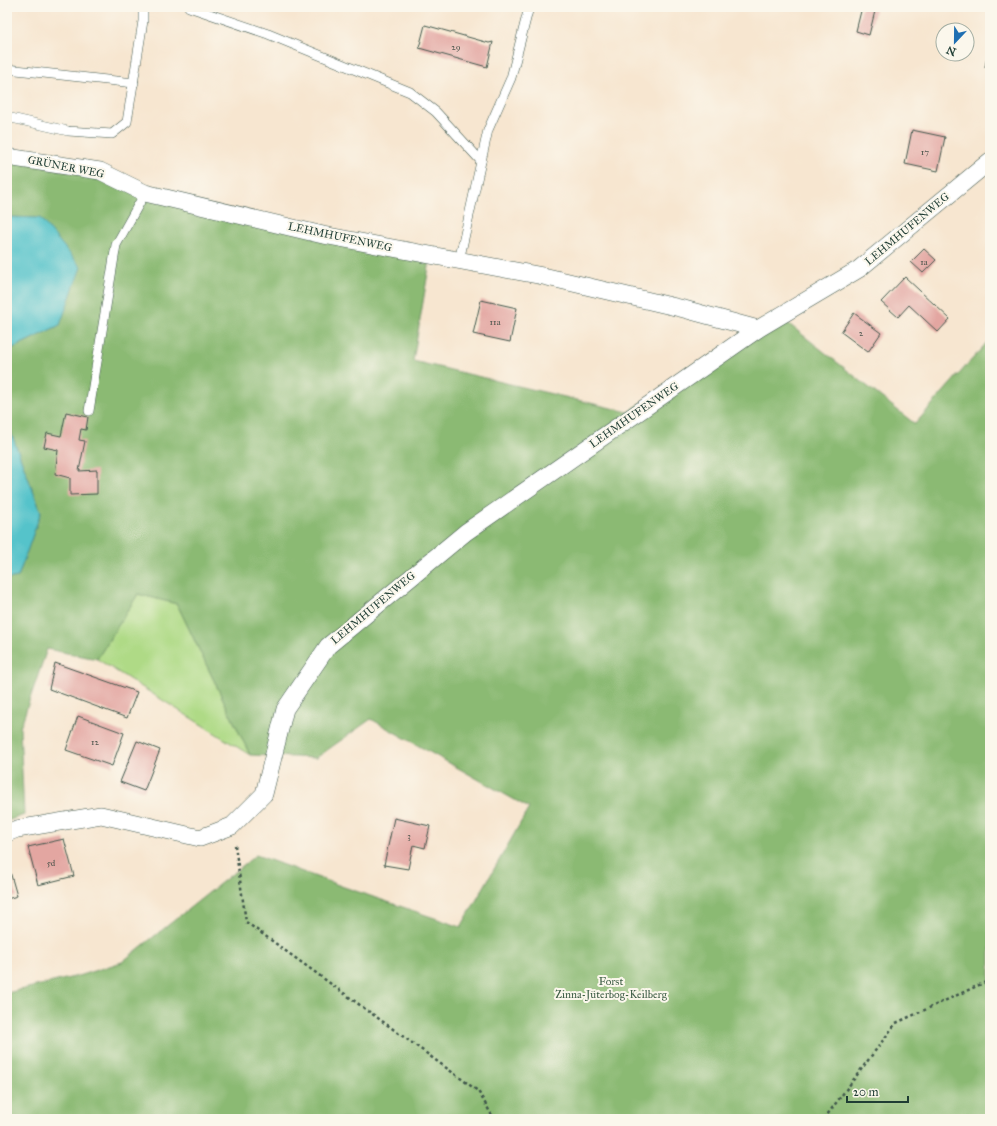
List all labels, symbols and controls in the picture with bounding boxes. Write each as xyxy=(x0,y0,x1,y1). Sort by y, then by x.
north arrow xyxy=(935,22,975,62)
house number: 29 xyxy=(451,41,461,52)
text: N xyxy=(944,43,958,59)
house number: 17 xyxy=(921,146,929,157)
street label: GRÜNER WEG xyxy=(27,152,106,181)
street label: LEHMHUFENWEG xyxy=(862,190,952,268)
street label: LEHMHUFENWEG xyxy=(287,220,393,254)
house number: 1a xyxy=(920,256,928,267)
house number: 11a xyxy=(490,316,501,327)
house number: 2 xyxy=(859,327,864,338)
street label: LEHMHUFENWEG xyxy=(587,379,681,451)
street label: LEHMHUFENWEG xyxy=(328,569,418,647)
house number: 12 xyxy=(91,736,100,747)
house number: 3 xyxy=(407,830,411,841)
house number: 5d xyxy=(47,857,56,868)
park label: Forst Zinna-Jüterbog-Keilberg xyxy=(555,975,668,1002)
scale bar xyxy=(847,1078,908,1104)
text: 20 m xyxy=(853,1085,879,1099)

